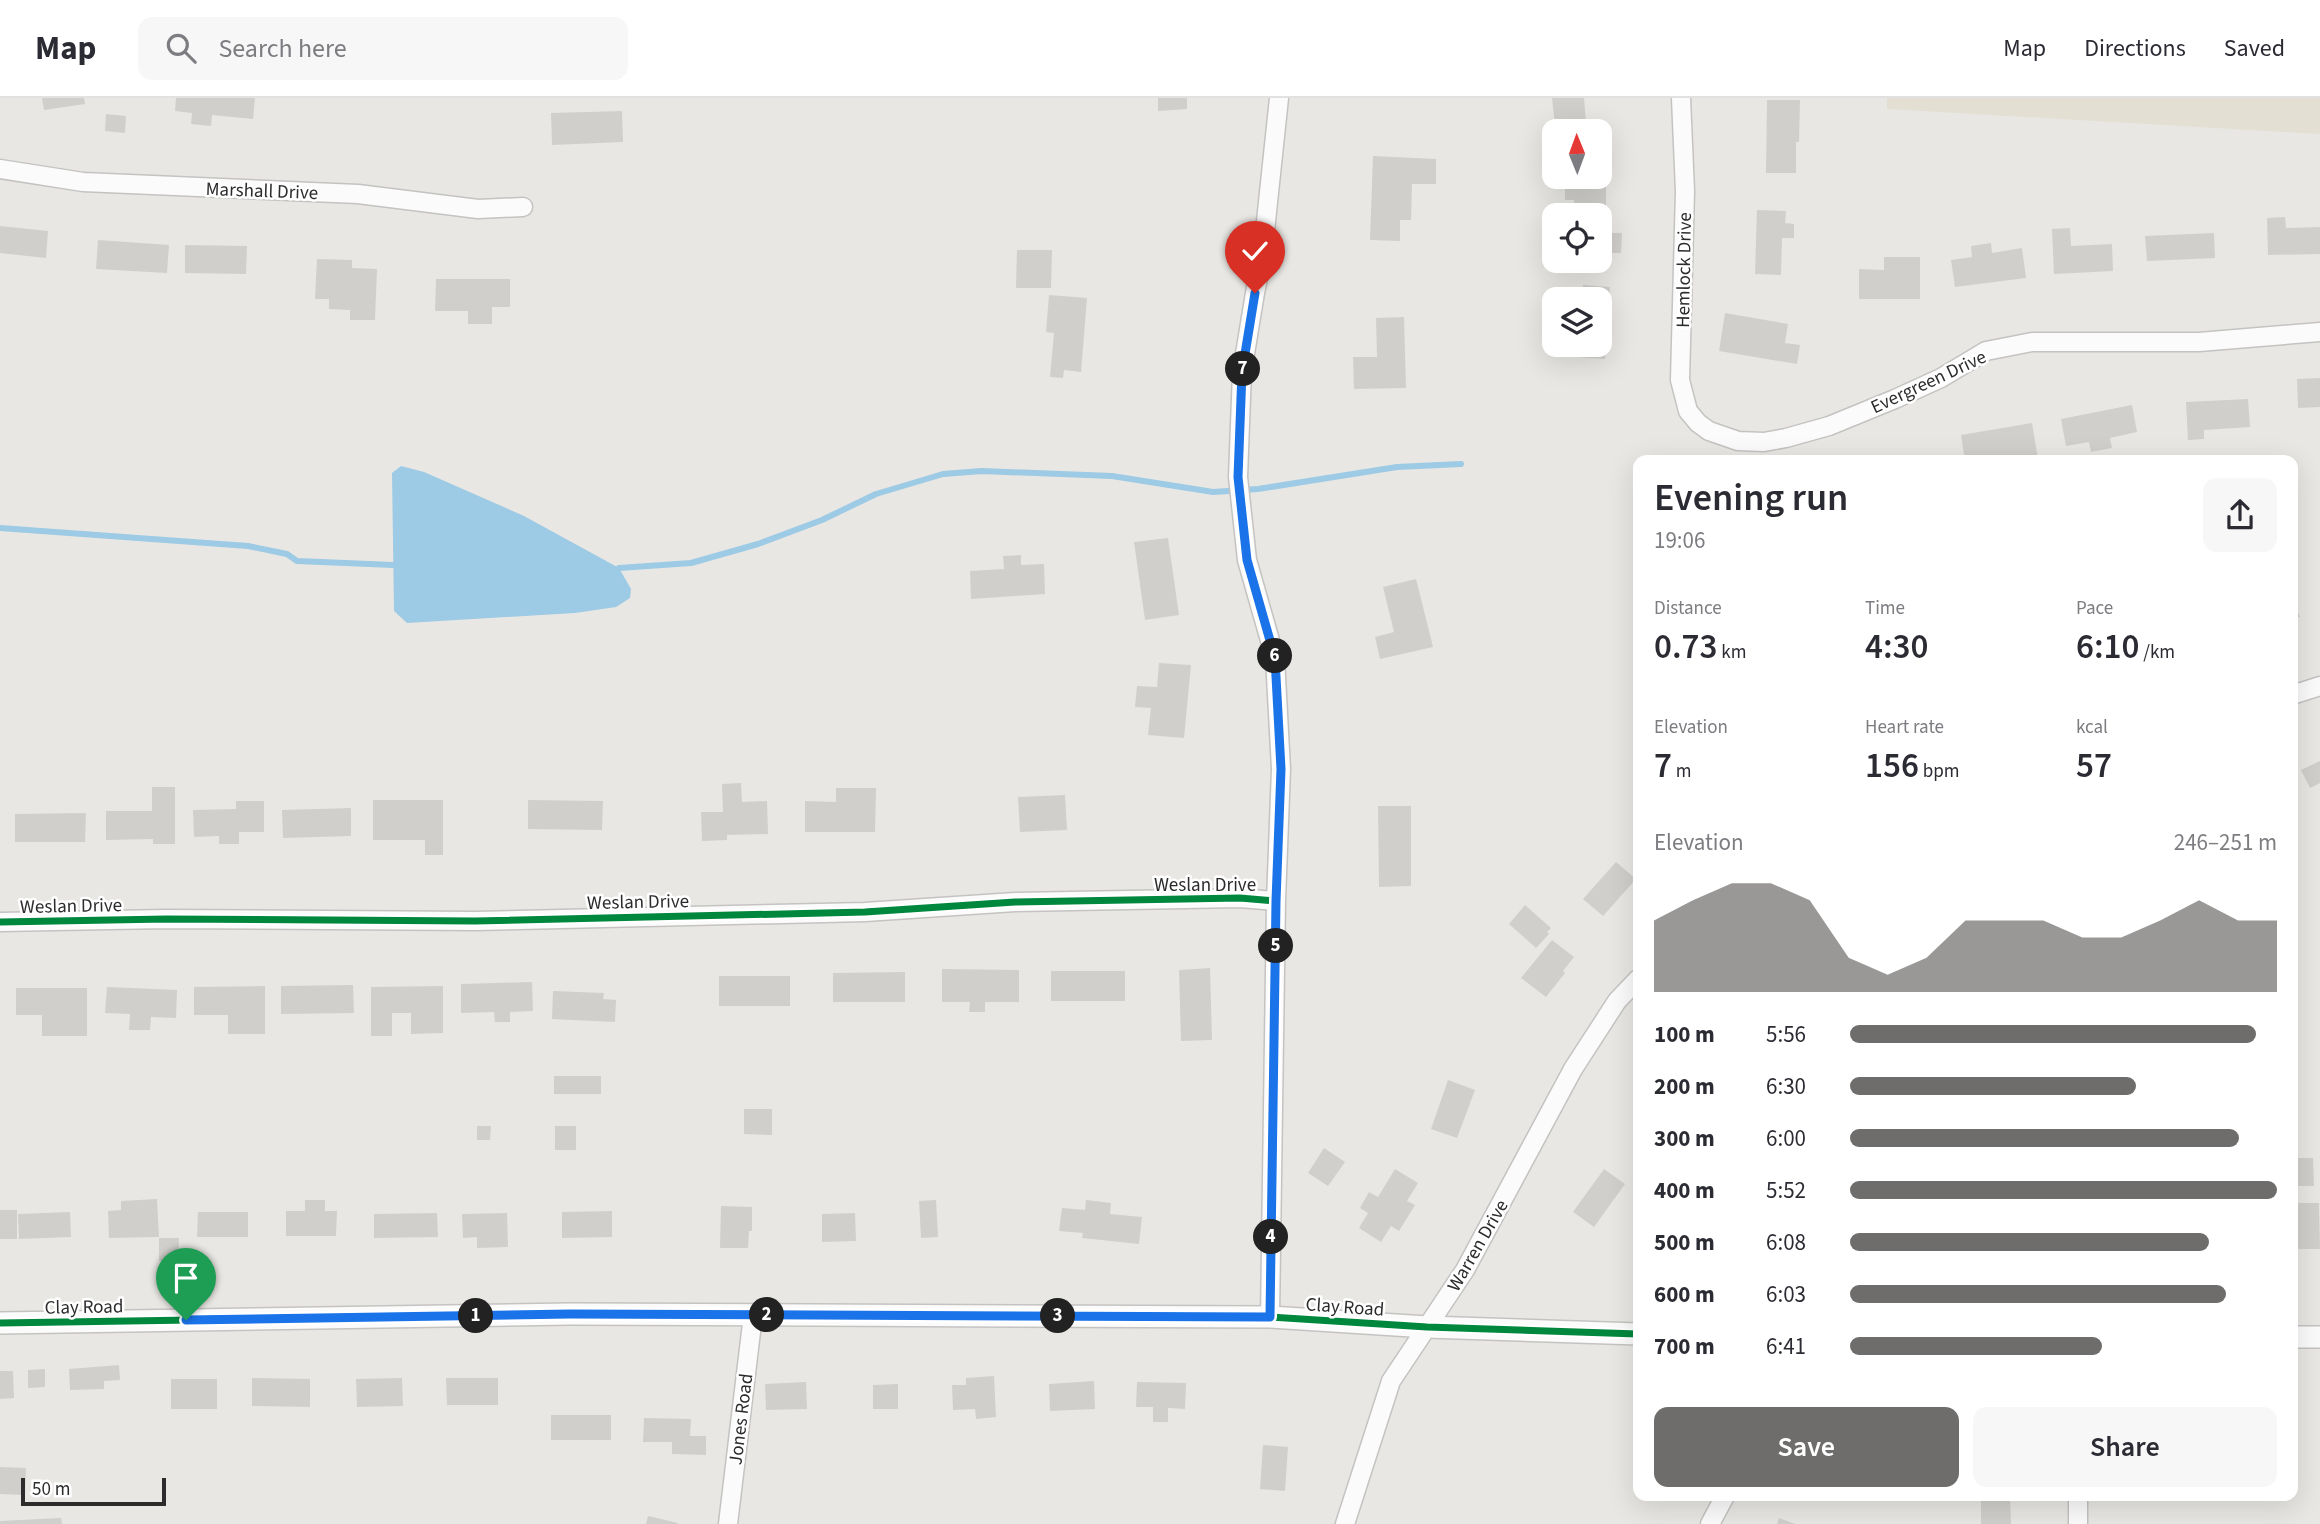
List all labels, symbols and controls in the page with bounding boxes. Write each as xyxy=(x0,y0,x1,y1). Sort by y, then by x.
search box xyxy=(138,17,628,80)
text: Map xyxy=(35,25,96,72)
icon: search xyxy=(162,29,200,67)
text: Search here xyxy=(218,30,347,67)
text: Map xyxy=(2003,31,2046,66)
text: Directions xyxy=(2084,31,2186,66)
text: Saved xyxy=(2224,31,2285,66)
north arrow xyxy=(1542,119,1612,189)
map controls xyxy=(1542,119,1612,357)
street label: Marshall Drive xyxy=(205,176,319,207)
button: locate xyxy=(1542,203,1612,273)
street label: Hemlock Drive xyxy=(1670,212,1699,328)
pin xyxy=(1225,221,1285,293)
icon: check xyxy=(1236,232,1274,270)
button: layers xyxy=(1542,287,1612,357)
street label: Evergreen Drive xyxy=(1866,344,1991,421)
pin: 7 xyxy=(1226,352,1260,386)
text: 7 xyxy=(1237,355,1248,382)
text: Evening run xyxy=(1654,471,1848,525)
button: share xyxy=(2203,478,2277,552)
text: 19:06 xyxy=(1654,524,1705,557)
text: Distance xyxy=(1654,595,1722,622)
text: Time xyxy=(1865,595,1905,622)
text: Pace xyxy=(2076,595,2113,622)
text: 0.73 xyxy=(1654,622,1718,672)
text: 4:30 xyxy=(1865,622,1929,672)
text: 6:10 xyxy=(2076,622,2140,672)
pin: 6 xyxy=(1258,638,1292,674)
text: km xyxy=(1718,639,1746,666)
text: /km xyxy=(2140,639,2175,666)
text: 6 xyxy=(1269,642,1280,669)
text: Elevation xyxy=(1654,714,1728,741)
text: Heart rate xyxy=(1865,714,1944,741)
text: kcal xyxy=(2076,714,2108,741)
text: 7 xyxy=(1654,741,1672,791)
text: 156 xyxy=(1865,741,1919,791)
text: 57 xyxy=(2076,741,2112,791)
text: m xyxy=(1672,758,1692,785)
text: bpm xyxy=(1919,758,1959,785)
text: Elevation xyxy=(1654,826,1744,859)
text: 246–251 m xyxy=(2174,826,2277,859)
street label: Weslan Drive xyxy=(1154,872,1256,899)
street label: Weslan Drive xyxy=(587,888,689,917)
street label: Weslan Drive xyxy=(20,892,122,921)
pin: 5 xyxy=(1258,928,1294,964)
text: 5 xyxy=(1270,932,1281,959)
text: 100 m xyxy=(1654,1018,1715,1051)
text: 5:56 xyxy=(1766,1018,1806,1051)
text: 200 m xyxy=(1654,1070,1715,1103)
text: 6:30 xyxy=(1766,1070,1806,1103)
text: 300 m xyxy=(1654,1122,1715,1155)
text: 6:00 xyxy=(1766,1122,1806,1155)
text: 400 m xyxy=(1654,1174,1715,1207)
text: 5:52 xyxy=(1766,1174,1806,1207)
street label: Warren Drive xyxy=(1441,1195,1515,1297)
pin: 4 xyxy=(1254,1220,1288,1254)
text: 4 xyxy=(1265,1223,1276,1250)
text: 500 m xyxy=(1654,1226,1715,1259)
text: 6:08 xyxy=(1766,1226,1806,1259)
pin xyxy=(156,1248,216,1320)
icon: arrive xyxy=(167,1259,205,1297)
text: 600 m xyxy=(1654,1278,1715,1311)
text: 6:03 xyxy=(1766,1278,1806,1311)
street label: Clay Road xyxy=(1305,1291,1385,1324)
street label: Clay Road xyxy=(44,1293,124,1322)
pin: 1 xyxy=(458,1298,494,1334)
pin: 2 xyxy=(750,1298,784,1332)
pin: 3 xyxy=(1040,1298,1076,1334)
text: 2 xyxy=(761,1301,772,1328)
text: 1 xyxy=(470,1302,481,1329)
text: 3 xyxy=(1052,1302,1063,1329)
text: 700 m xyxy=(1654,1330,1715,1363)
text: 6:41 xyxy=(1766,1330,1806,1363)
street label: Jones Road xyxy=(722,1372,760,1466)
button: Save xyxy=(1654,1407,1959,1487)
button: Share xyxy=(1973,1407,2277,1487)
scale bar xyxy=(21,1475,166,1507)
text: 50 m xyxy=(32,1476,70,1503)

